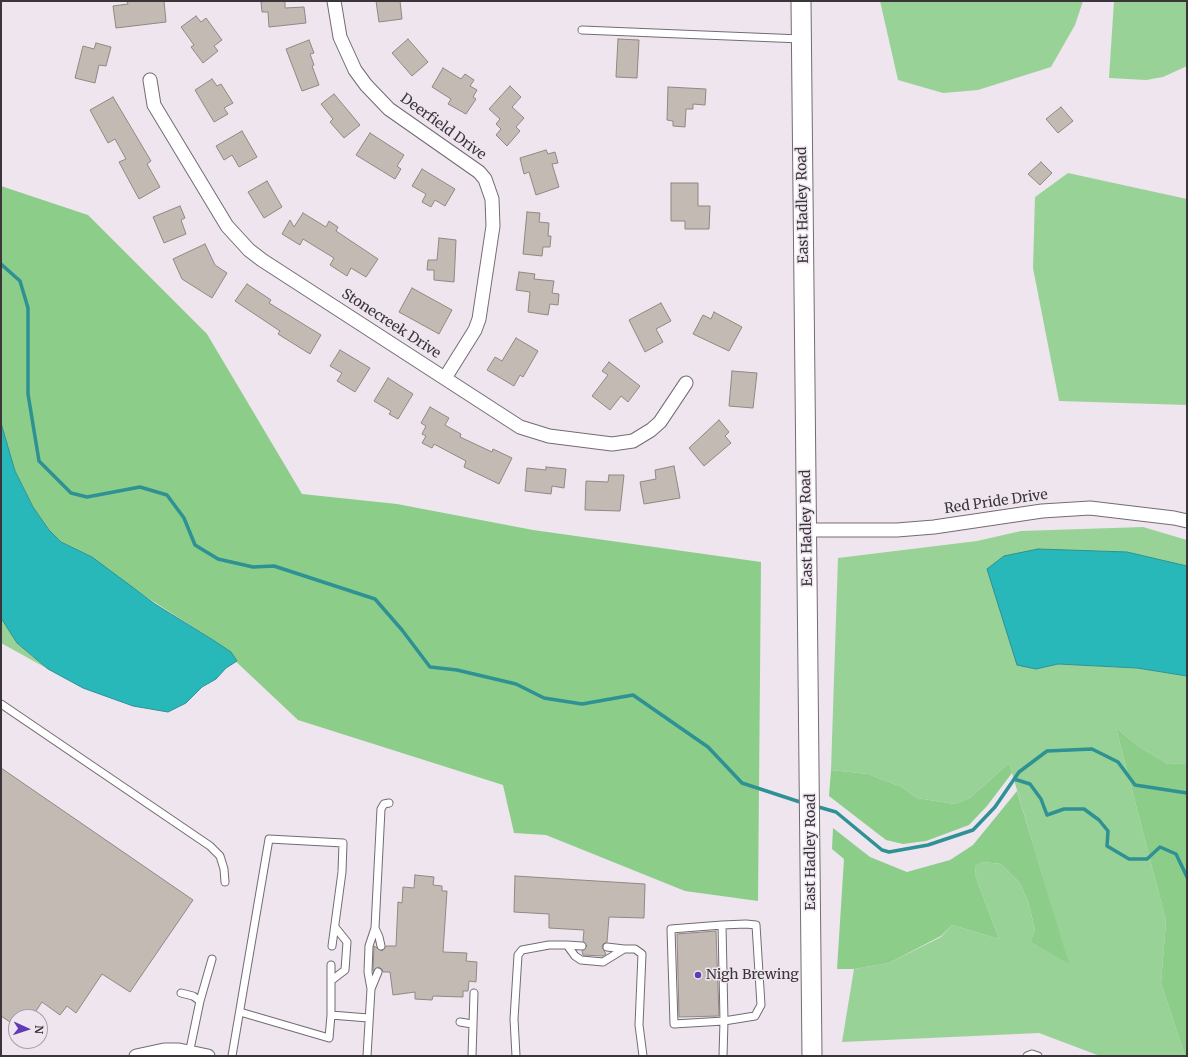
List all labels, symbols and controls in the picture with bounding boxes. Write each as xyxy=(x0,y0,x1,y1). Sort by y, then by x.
street label: Deerfield Drive xyxy=(397,90,489,164)
street label: East Hadley Road xyxy=(794,146,812,264)
street label: Stonecreek Drive xyxy=(338,286,444,362)
street label: East Hadley Road xyxy=(798,469,816,587)
street label: Red Pride Drive xyxy=(943,486,1049,518)
street label: East Hadley Road xyxy=(803,794,819,910)
place label: Nigh Brewing xyxy=(706,967,799,983)
marker: Nigh Brewing xyxy=(693,970,703,980)
north arrow xyxy=(8,1009,48,1049)
text: N xyxy=(32,1025,46,1034)

